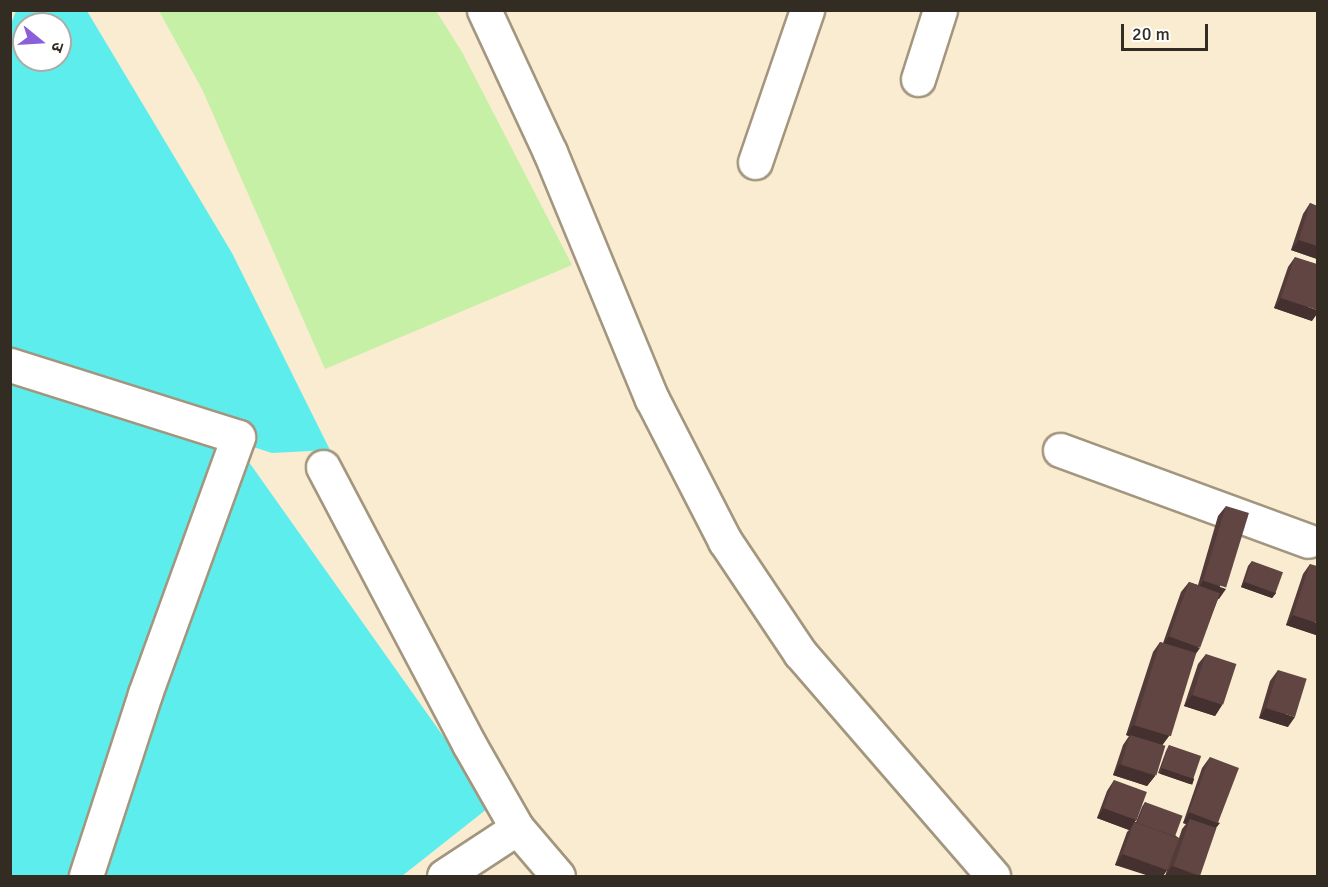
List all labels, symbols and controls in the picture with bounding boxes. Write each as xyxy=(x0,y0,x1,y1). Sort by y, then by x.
north arrow xyxy=(12,12,72,72)
scale bar xyxy=(1124,12,1211,50)
text: 20 m xyxy=(1132,23,1170,45)
text: उ xyxy=(46,39,68,54)

